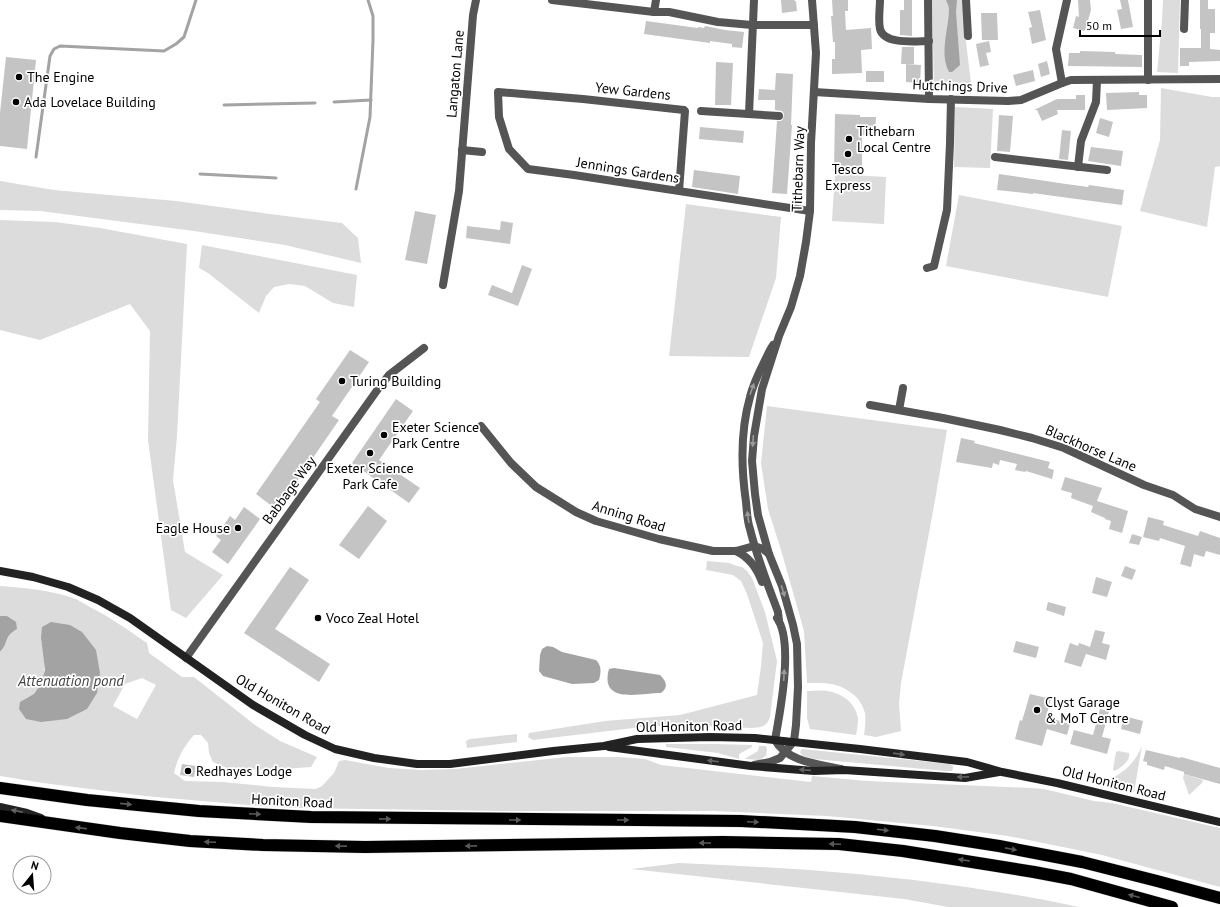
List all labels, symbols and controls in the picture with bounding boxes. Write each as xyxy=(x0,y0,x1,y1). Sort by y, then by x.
scale bar xyxy=(1080,12,1160,38)
text: 50 m xyxy=(1086,18,1112,33)
street label: Langaton Lane xyxy=(442,29,468,119)
place label: The Engine xyxy=(27,68,94,86)
marker: The Engine xyxy=(14,72,24,82)
street label: Hutchings Drive xyxy=(912,75,1008,97)
street label: Yew Gardens xyxy=(594,78,672,104)
place label: Ada Lovelace Building xyxy=(24,93,156,111)
marker: Ada Lovelace Building xyxy=(11,97,21,107)
place label: Tithebarn Local Centre xyxy=(857,122,931,156)
street label: Tithebarn Way xyxy=(788,125,809,212)
marker: Tithebarn Local Centre xyxy=(844,134,854,144)
marker: Tesco Express xyxy=(843,149,853,159)
street label: Jennings Gardens xyxy=(574,153,681,187)
place label: Tesco Express xyxy=(825,160,871,194)
place label: Turing Building xyxy=(350,372,441,390)
marker: Turing Building xyxy=(337,376,347,386)
one-way arrow xyxy=(750,382,756,394)
place label: Exeter Science Park Centre xyxy=(392,418,479,452)
street label: Blackhorse Lane xyxy=(1043,421,1139,475)
marker: Exeter Science Park Centre xyxy=(379,430,389,440)
one-way arrow xyxy=(750,435,757,447)
marker: Exeter Science Park Cafe xyxy=(365,448,375,458)
street label: Babbage Way xyxy=(258,452,320,528)
place label: Exeter Science Park Cafe xyxy=(326,459,414,493)
street label: Anning Road xyxy=(590,496,668,536)
one-way arrow xyxy=(745,511,751,523)
place label: Eagle House xyxy=(156,519,230,537)
marker: Eagle House xyxy=(233,523,243,533)
one-way arrow xyxy=(780,585,786,597)
place label: Voco Zeal Hotel xyxy=(325,609,419,627)
marker: Voco Zeal Hotel xyxy=(313,613,323,623)
one-way arrow xyxy=(781,669,788,681)
street label: Old Honiton Road xyxy=(232,670,334,738)
water label: Attenuation pond xyxy=(17,671,124,690)
place label: Clyst Garage & MoT Centre xyxy=(1045,693,1129,727)
marker: Clyst Garage & MoT Centre xyxy=(1032,705,1042,715)
street label: Old Honiton Road xyxy=(636,716,742,736)
one-way arrow xyxy=(893,751,905,757)
one-way arrow xyxy=(707,758,719,764)
street label: Old Honiton Road xyxy=(1060,761,1168,805)
place label: Redhayes Lodge xyxy=(196,762,292,780)
marker: Redhayes Lodge xyxy=(183,766,193,776)
one-way arrow xyxy=(799,766,811,773)
one-way arrow xyxy=(956,774,969,780)
street label: Honiton Road xyxy=(251,790,333,812)
one-way arrow xyxy=(120,800,132,807)
one-way arrow xyxy=(11,807,24,813)
one-way arrow xyxy=(249,811,262,817)
one-way arrow xyxy=(379,815,391,822)
one-way arrow xyxy=(509,817,522,823)
one-way arrow xyxy=(617,817,630,823)
one-way arrow xyxy=(747,818,759,825)
one-way arrow xyxy=(75,825,87,831)
one-way arrow xyxy=(877,827,889,833)
one-way arrow xyxy=(204,838,216,845)
one-way arrow xyxy=(699,839,711,846)
one-way arrow xyxy=(828,841,841,847)
one-way arrow xyxy=(335,843,347,850)
one-way arrow xyxy=(464,843,477,849)
one-way arrow xyxy=(1005,846,1017,852)
north arrow xyxy=(12,855,52,895)
one-way arrow xyxy=(958,857,970,863)
text: N xyxy=(29,858,40,873)
one-way arrow xyxy=(1128,893,1140,899)

